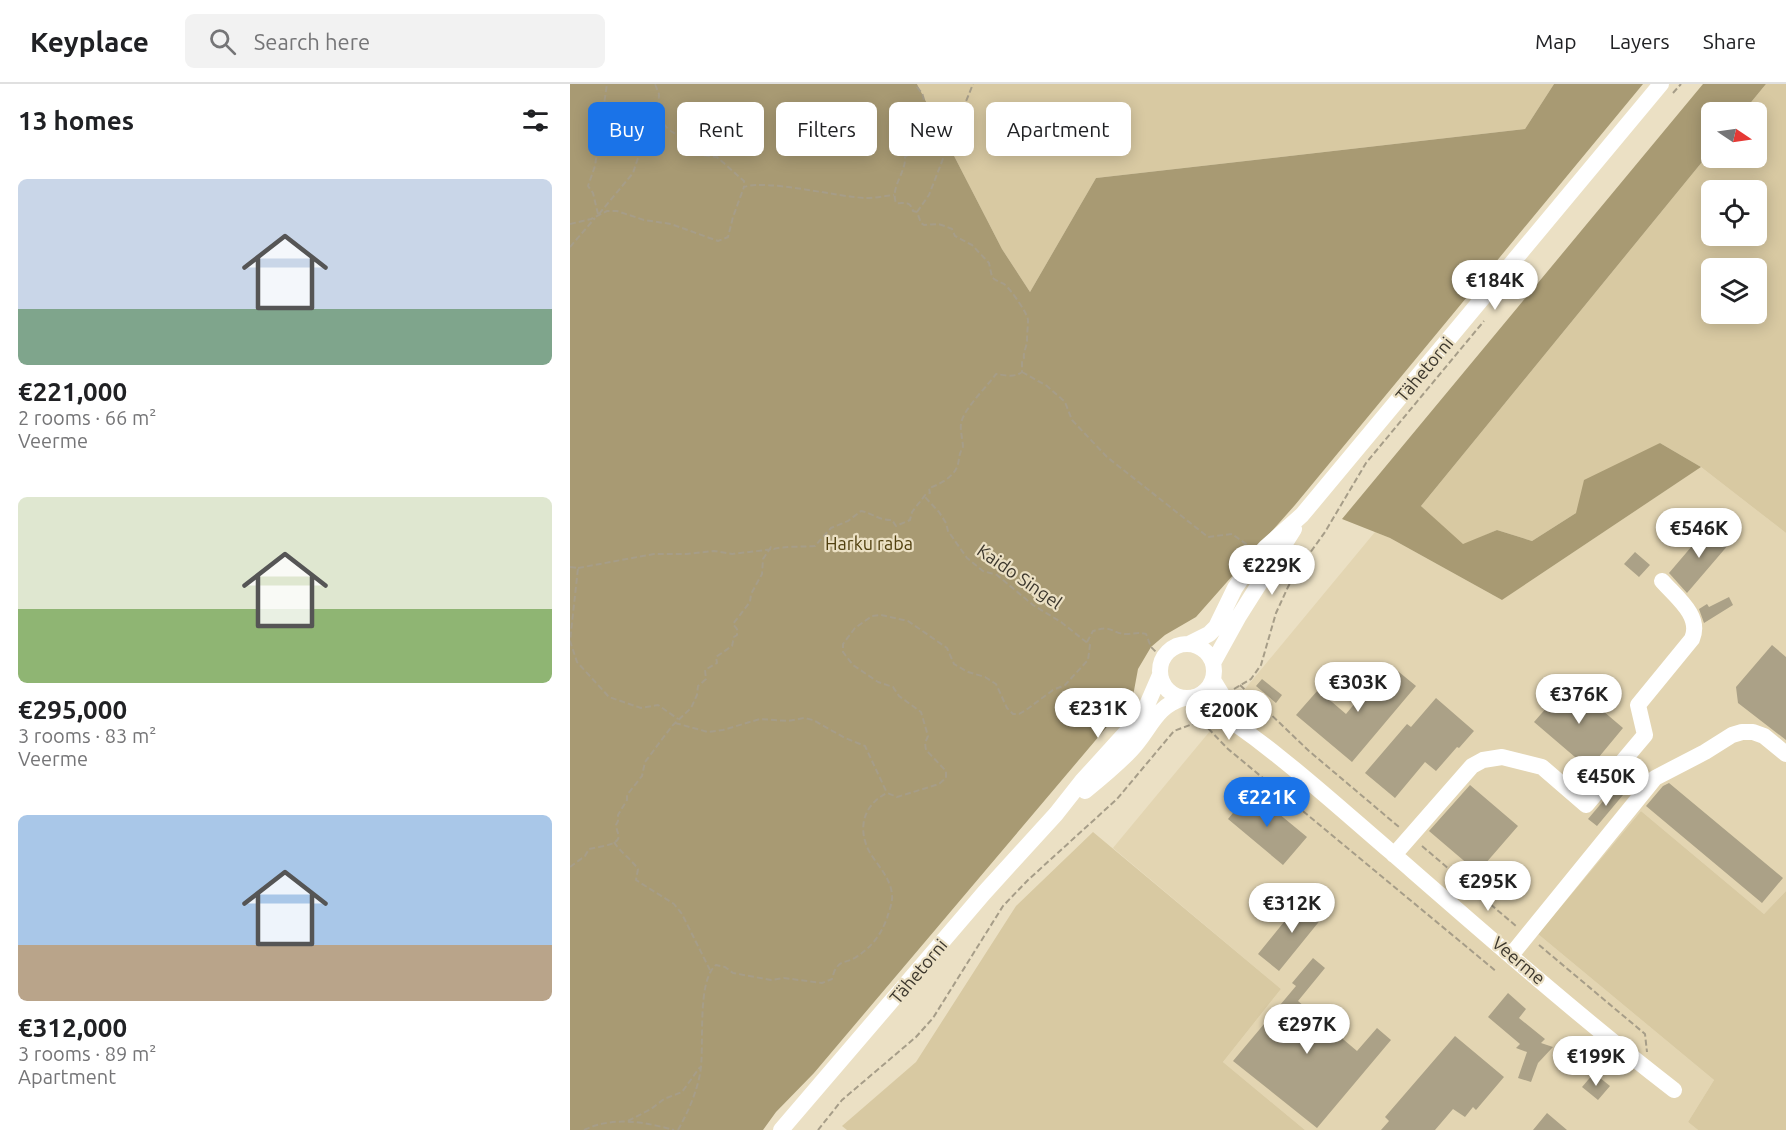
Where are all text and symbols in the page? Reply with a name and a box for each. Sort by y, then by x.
search box [185,14,605,68]
icon: search [206,25,239,58]
text: Keyplace [30,26,149,57]
text: Search here [254,29,370,54]
text: Map [1535,29,1576,53]
text: Layers [1609,29,1670,53]
text: Share [1703,29,1756,53]
chip: Buy [588,102,665,156]
chip: Rent [677,102,764,156]
chip: Filters [776,102,877,156]
chip: New [889,102,974,156]
chip: Apartment [986,102,1131,156]
north arrow [1701,102,1767,168]
map controls [1701,102,1767,324]
icon: filters [519,104,552,137]
text: 13 homes [18,106,134,135]
button: locate [1701,180,1767,246]
icon: home [231,218,339,326]
button: layers [1701,258,1767,324]
pin: €184K [1453,260,1537,311]
text: €184K [1466,268,1524,291]
street label: Tähetorni [1391,333,1457,405]
text: €221,000 [18,377,127,406]
text: 2 rooms · 66 m² [18,406,156,429]
text: Veerme [18,429,88,452]
pin: €546K [1657,508,1741,559]
text: €546K [1670,516,1728,539]
park label: Harku raba [825,533,913,553]
icon: home [231,536,339,644]
street label: Kaido Singel [974,539,1066,613]
pin: €229K [1230,545,1314,596]
text: €229K [1243,553,1301,576]
pin: €303K [1316,662,1400,713]
text: €303K [1329,670,1387,693]
pin: €376K [1537,674,1621,725]
text: €376K [1550,682,1608,705]
pin: €231K [1056,688,1140,739]
pin: €200K [1187,690,1271,741]
text: €295,000 [18,695,127,724]
text: €231K [1069,696,1127,719]
text: €200K [1200,698,1258,721]
text: 3 rooms · 83 m² [18,724,156,747]
text: Veerme [18,747,88,770]
pin: €450K [1564,756,1648,807]
text: €450K [1577,764,1635,787]
pin: €221K [1225,777,1309,828]
text: €221K [1238,785,1296,808]
icon: home [231,854,339,962]
pin: €295K [1446,861,1530,912]
text: €295K [1459,869,1517,892]
pin: €312K [1250,883,1334,934]
text: €312K [1263,891,1321,914]
street label: Veerme [1488,932,1550,988]
street label: Tähetorni [885,935,951,1007]
pin: €297K [1265,1004,1349,1055]
text: €297K [1278,1012,1336,1035]
text: €312,000 [18,1013,127,1042]
pin: €199K [1554,1036,1638,1087]
text: 3 rooms · 89 m² [18,1042,156,1065]
text: €199K [1567,1044,1625,1067]
text: Apartment [18,1065,116,1088]

